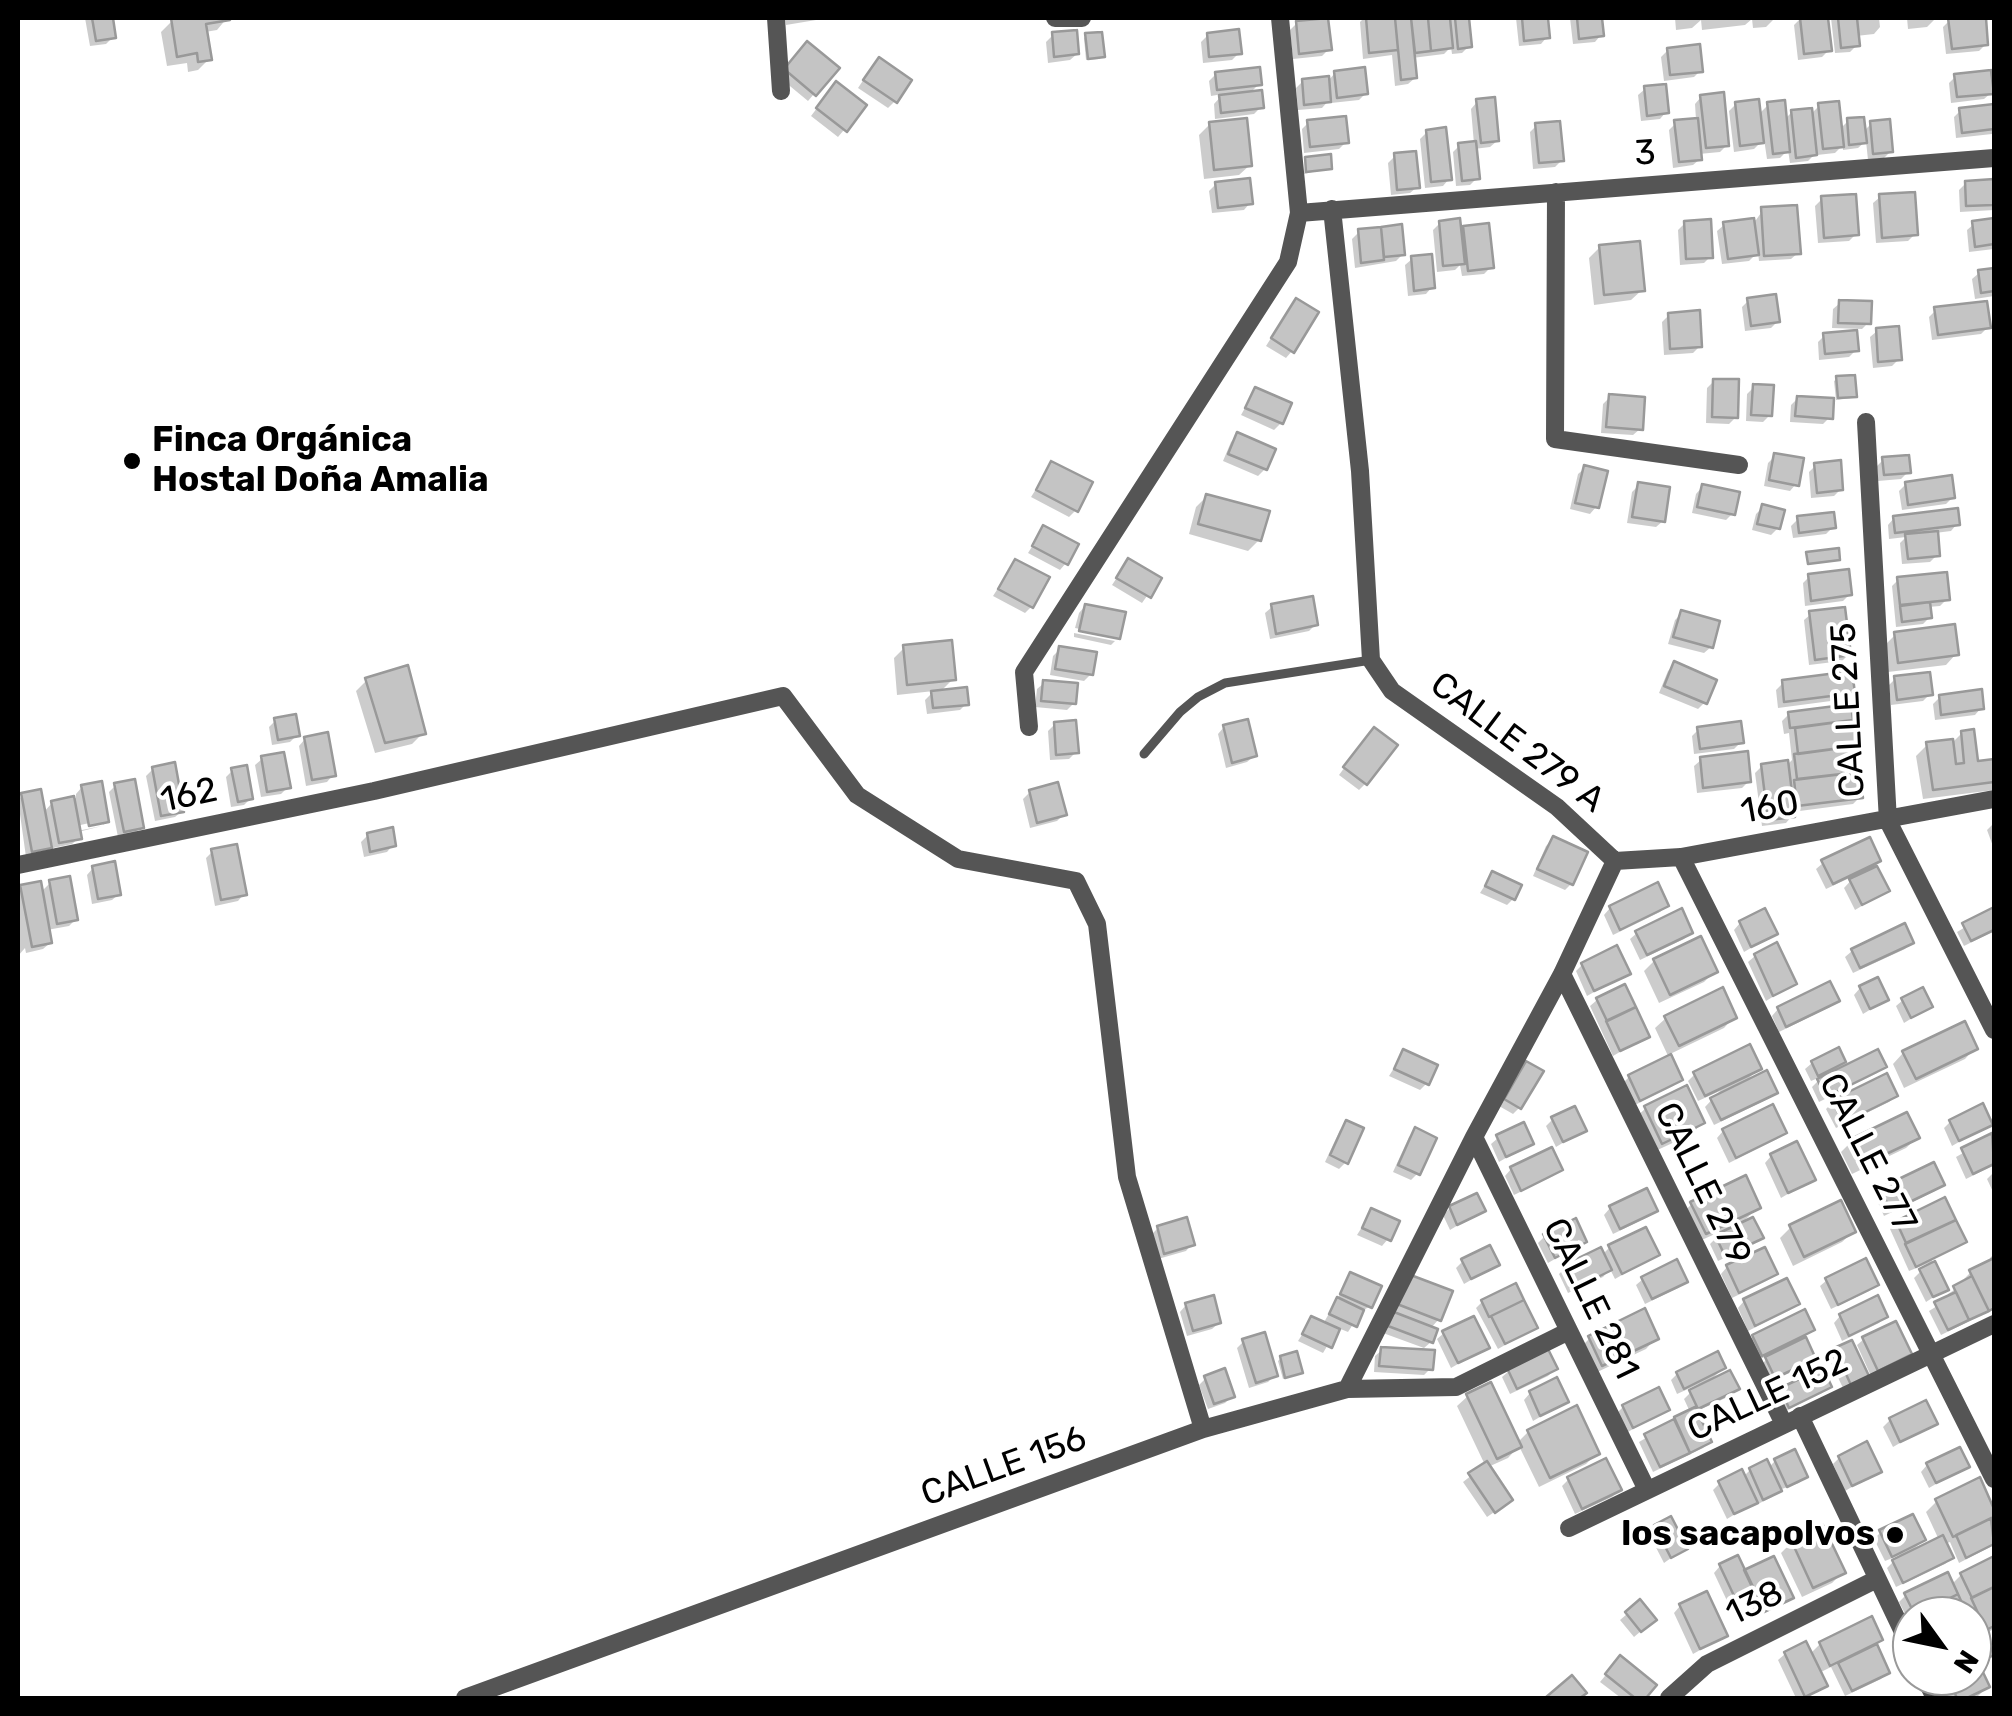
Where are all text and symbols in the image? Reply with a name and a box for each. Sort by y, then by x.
street label: 3 [1633,132,1657,176]
place label: Finca Orgánica Hostal Doña Amalia [152,420,489,502]
marker: Finca Orgánica Hostal Doña Amalia [121,450,143,472]
street label: CALLE 275 [1823,622,1875,798]
street label: CALLE 279 A [1422,664,1612,822]
street label: 162 [157,770,221,822]
street label: 160 [1738,782,1802,834]
street label: CALLE 277 [1809,1067,1925,1239]
street label: CALLE 279 [1645,1096,1759,1272]
street label: CALLE 281 [1533,1212,1647,1386]
street label: CALLE 152 [1681,1341,1855,1451]
street label: CALLE 156 [916,1418,1092,1516]
place label: los sacapolvos [1621,1514,1875,1556]
marker: los sacapolvos [1884,1524,1906,1546]
street label: 138 [1720,1572,1790,1636]
north arrow [1892,1596,1992,1696]
text: N [1947,1644,1985,1679]

